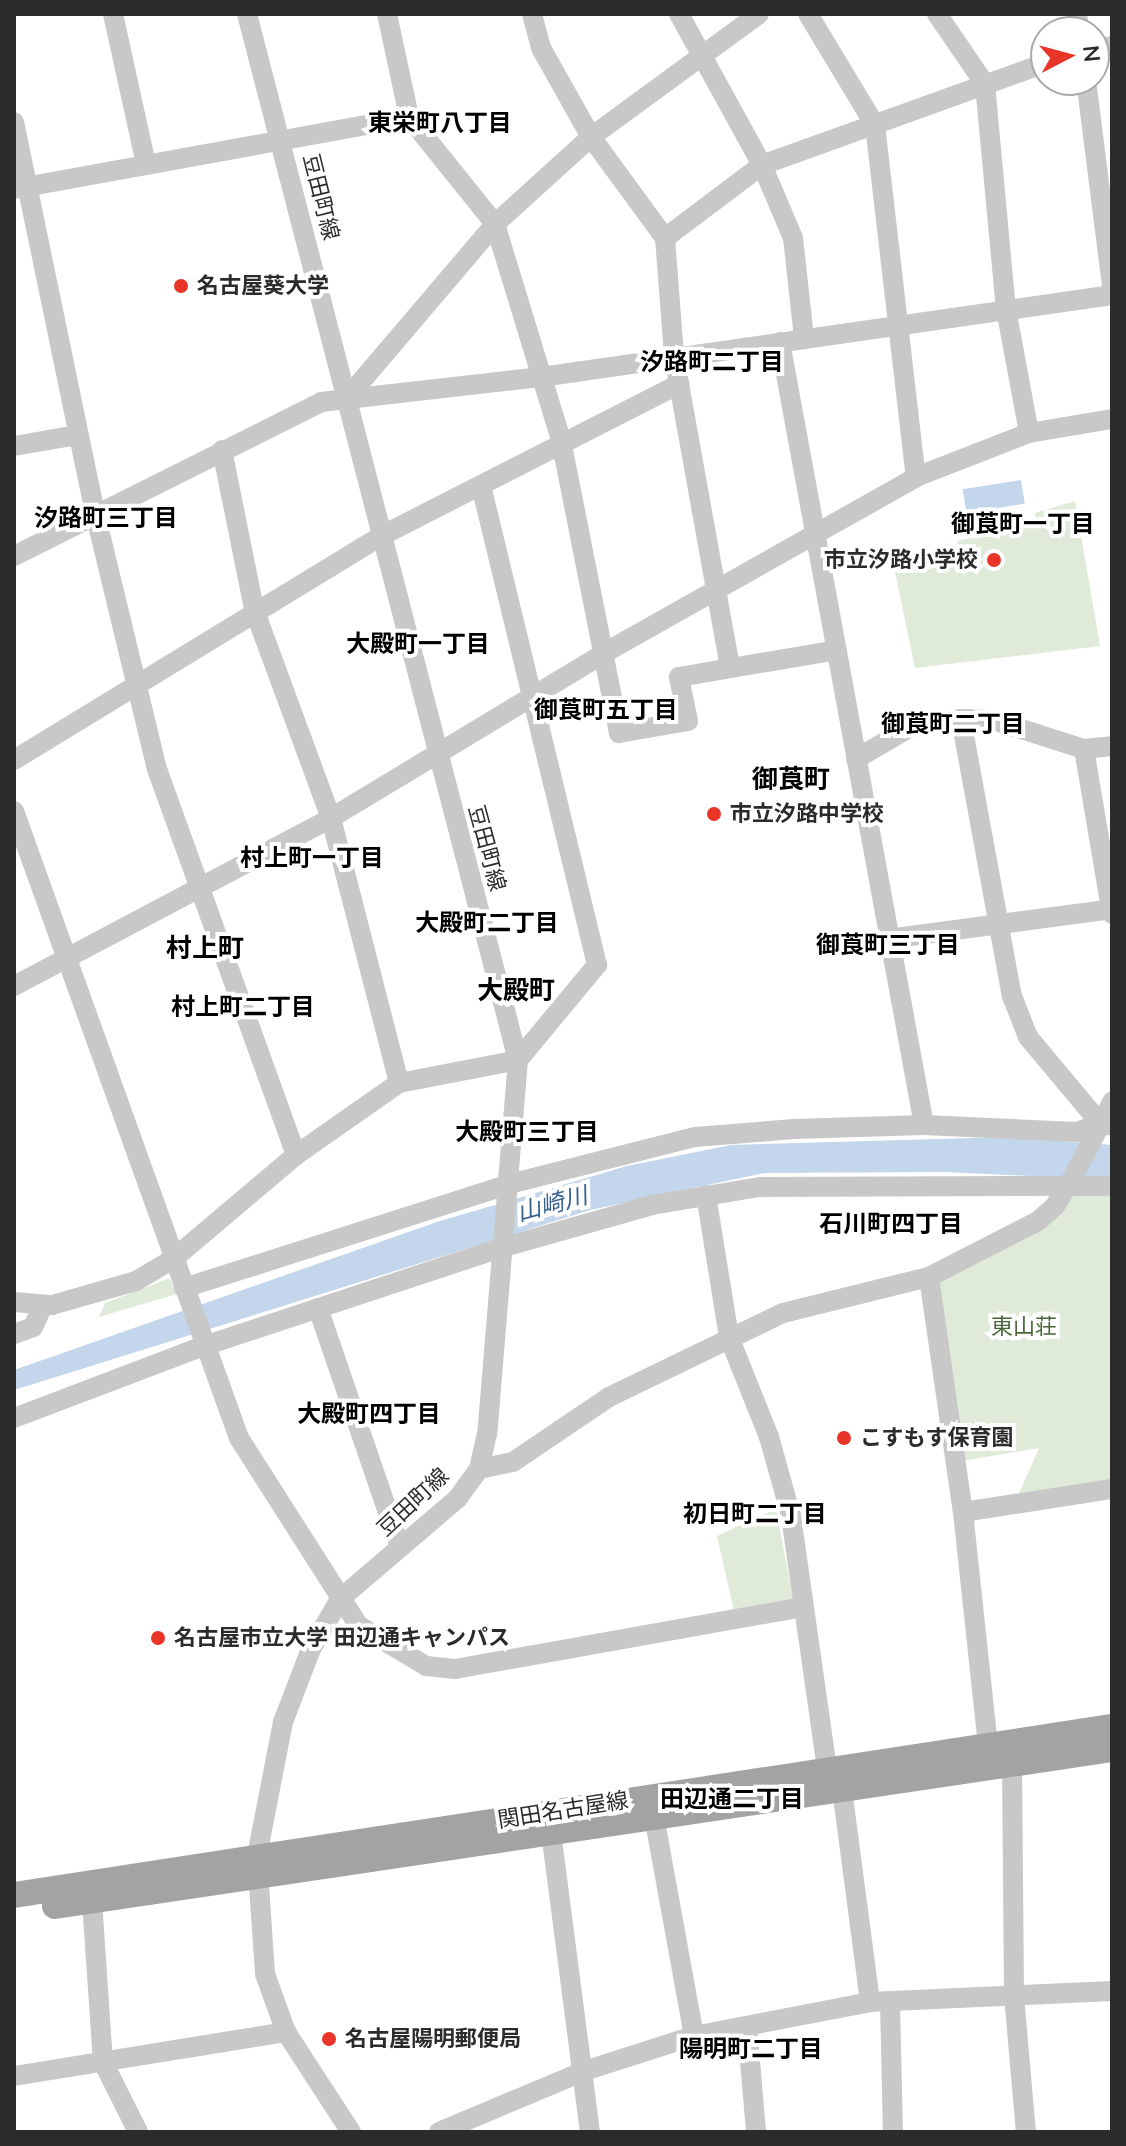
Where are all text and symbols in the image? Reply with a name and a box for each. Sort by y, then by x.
north arrow [1030,16,1110,96]
text: N [1077,44,1107,63]
district label: 東栄町八丁目 [368,109,512,137]
street label: 豆田町線 [298,151,344,243]
place label: 名古屋葵大学 [197,273,329,299]
marker: 名古屋葵大学 [172,277,190,295]
district label: 汐路町二丁目 [640,348,784,376]
district label: 汐路町三丁目 [34,504,178,532]
district label: 御莨町一丁目 [951,510,1095,538]
place label: 市立汐路小学校 [824,547,978,573]
marker: 市立汐路小学校 [985,551,1003,569]
district label: 大殿町一丁目 [346,630,490,658]
district label: 御莨町五丁目 [534,696,678,724]
district label: 御莨町二丁目 [881,710,1025,738]
district label: 御莨町 [752,763,830,795]
place label: 市立汐路中学校 [730,801,884,827]
street label: 豆田町線 [463,802,511,894]
marker: 市立汐路中学校 [705,805,723,823]
district label: 村上町一丁目 [240,844,384,872]
district label: 大殿町二丁目 [415,909,559,937]
district label: 御莨町三丁目 [816,931,960,959]
district label: 村上町 [166,932,244,964]
district label: 大殿町 [477,974,555,1006]
district label: 村上町二丁目 [171,993,315,1021]
district label: 大殿町三丁目 [455,1118,599,1146]
water label: 山崎川 [513,1181,591,1227]
district label: 石川町四丁目 [819,1210,963,1238]
park label: 東山荘 [991,1314,1057,1340]
district label: 大殿町四丁目 [297,1400,441,1428]
place label: こすもす保育園 [860,1425,1014,1451]
marker: こすもす保育園 [835,1429,853,1447]
street label: 豆田町線 [372,1462,454,1542]
district label: 初日町二丁目 [683,1500,827,1528]
place label: 名古屋市立大学 田辺通キャンパス [174,1625,510,1651]
marker: 名古屋市立大学 田辺通キャンパス [149,1629,167,1647]
district label: 田辺通二丁目 [660,1785,804,1813]
street label: 関田名古屋線 [496,1787,630,1833]
place label: 名古屋陽明郵便局 [345,2026,521,2052]
marker: 名古屋陽明郵便局 [320,2030,338,2048]
district label: 陽明町二丁目 [679,2035,823,2063]

